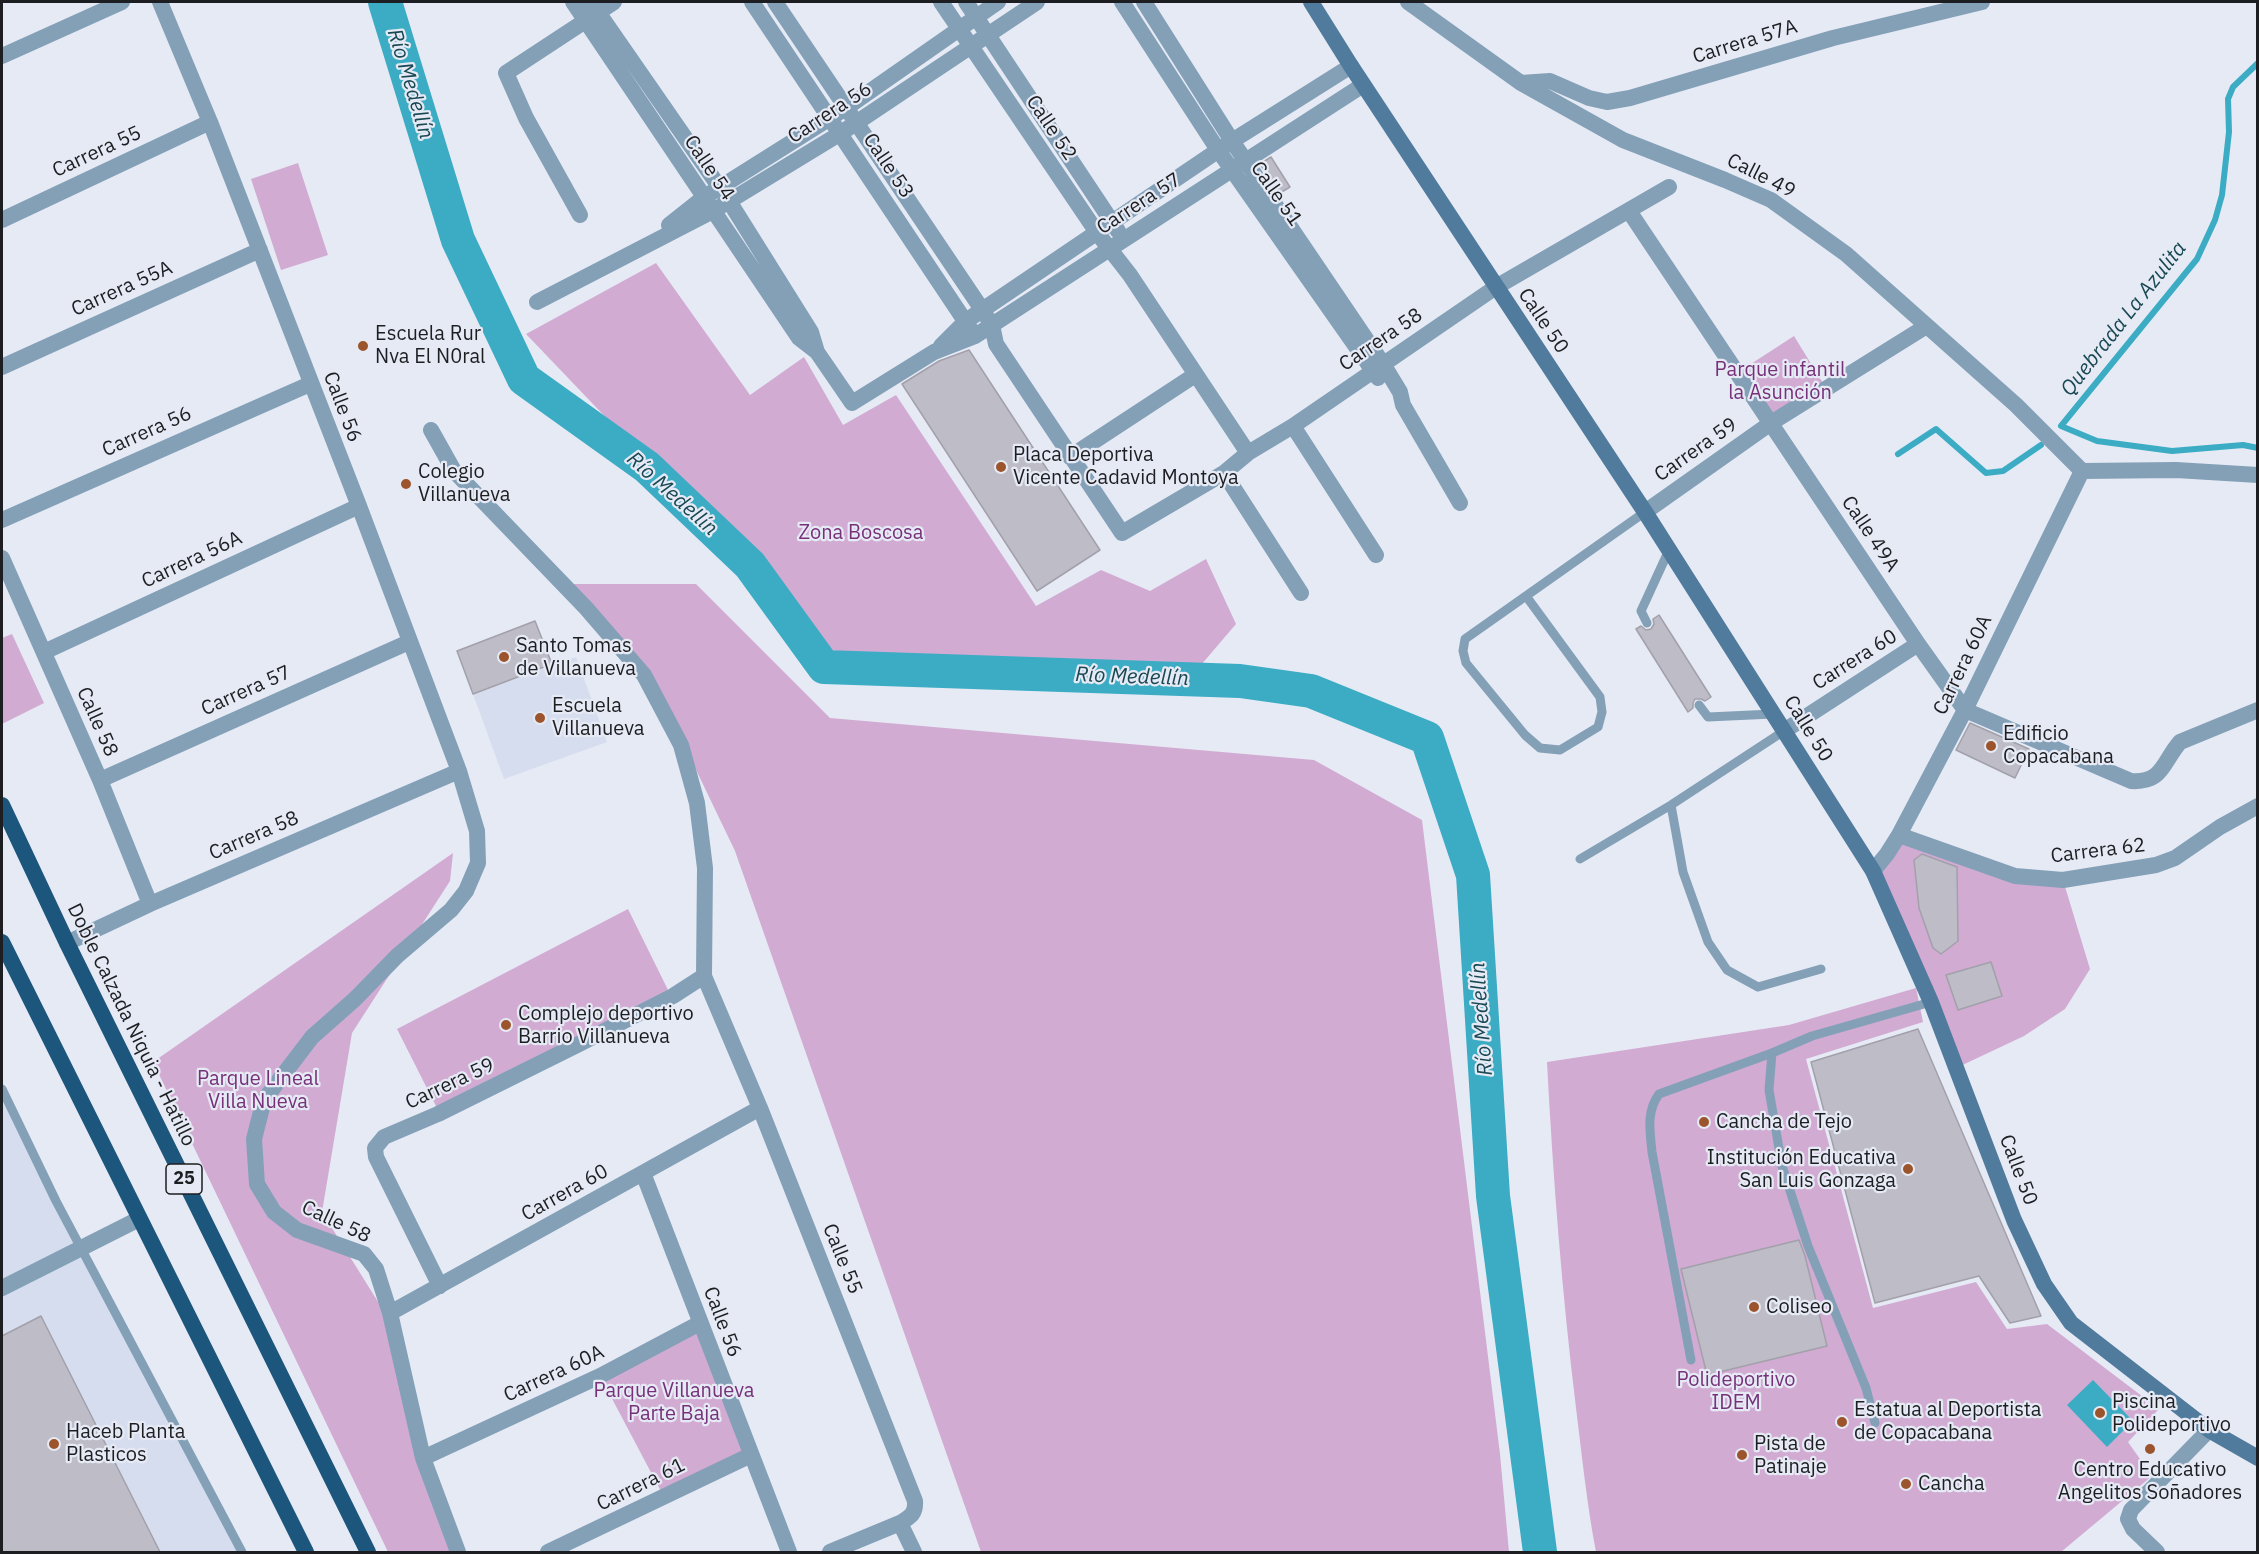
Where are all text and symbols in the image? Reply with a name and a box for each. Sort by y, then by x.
street label: Carrera 57A [1690,15,1800,69]
water label: Río Medellín [381,26,439,142]
street label: Carrera 56 [783,77,877,149]
street label: Calle 52 [1020,91,1082,165]
street label: Carrera 55 [49,121,145,183]
street label: Calle 53 [857,129,919,203]
street label: Calle 54 [678,131,740,205]
street label: Calle 49 [1723,149,1799,203]
street label: Calle 51 [1245,157,1307,231]
street label: Carrera 57 [1092,168,1186,240]
water label: Quebrada La Azulita [2056,237,2192,401]
street label: Carrera 55A [68,256,176,322]
street label: Calle 50 [1512,284,1574,358]
street label: Carrera 58 [1335,303,1427,377]
place label: Escuela Rur Nva El N0ral [375,322,486,369]
marker: Escuela Rur Nva El N0ral [356,339,370,353]
park label: Parque infantil la Asunción [1715,358,1845,405]
street label: Calle 56 [318,368,366,446]
street label: Carrera 56 [99,402,195,462]
street label: Carrera 59 [1650,413,1742,487]
place label: Placa Deportiva Vicente Cadavid Montoya [1013,443,1239,490]
water label: Río Medellín [621,447,723,541]
place label: Colegio Villanueva [418,460,511,507]
marker: Placa Deportiva Vicente Cadavid Montoya [994,460,1008,474]
marker: Colegio Villanueva [399,477,413,491]
street label: Calle 49A [1836,491,1904,577]
park label: Zona Boscosa [798,521,924,545]
street label: Carrera 56A [138,526,246,594]
street label: Carrera 60A [1929,611,1997,719]
street label: Carrera 60 [1808,625,1902,695]
place label: Santo Tomas de Villanueva [516,634,636,681]
marker: Santo Tomas de Villanueva [497,650,511,664]
street label: Carrera 57 [198,661,294,721]
water label: Río Medellín [1075,662,1189,692]
street label: Calle 58 [71,684,123,760]
street label: Calle 50 [1778,691,1838,767]
place label: Escuela Villanueva [552,694,645,741]
marker: Escuela Villanueva [533,711,547,725]
place label: Edificio Copacabana [2003,722,2114,769]
marker: Edificio Copacabana [1984,739,1998,753]
street label: Carrera 58 [205,806,303,866]
street label: Carrera 62 [2049,833,2147,869]
street label: Doble Calzada Niquia - Hatillo [62,900,200,1150]
water label: Río Medellín [1465,961,1499,1077]
place label: Complejo deportivo Barrio Villanueva [518,1002,694,1049]
marker: Complejo deportivo Barrio Villanueva [499,1018,513,1032]
street label: Carrera 59 [402,1053,498,1115]
park label: Parque Lineal Villa Nueva [197,1067,319,1114]
place label: Cancha de Tejo [1716,1110,1852,1134]
marker: Cancha de Tejo [1697,1115,1711,1129]
street label: Calle 50 [1994,1131,2042,1209]
place label: Institución Educativa San Luis Gonzaga [1707,1146,1896,1193]
street label: Carrera 60 [517,1159,613,1227]
marker: Institución Educativa San Luis Gonzaga [1901,1162,1915,1176]
road number: 25 [166,1164,202,1194]
street label: Calle 58 [298,1196,374,1248]
street label: Calle 55 [817,1220,867,1298]
street label: Calle 56 [698,1283,746,1361]
place label: Coliseo [1766,1295,1832,1319]
marker: Coliseo [1747,1300,1761,1314]
street label: Carrera 60A [500,1340,608,1408]
park label: Polideportivo IDEM [1676,1368,1796,1415]
park label: Parque Villanueva Parte Baja [594,1379,754,1426]
place label: Piscina Polideportivo [2112,1390,2231,1437]
place label: Estatua al Deportista de Copacabana [1854,1398,2042,1445]
marker: Piscina Polideportivo [2093,1406,2107,1420]
marker: Estatua al Deportista de Copacabana [1835,1415,1849,1429]
place label: Haceb Planta Plasticos [66,1420,185,1467]
place label: Pista de Patinaje [1754,1432,1827,1479]
marker: Haceb Planta Plasticos [47,1437,61,1451]
marker: Centro Educativo Angelitos Soñadores [2143,1442,2157,1456]
marker: Pista de Patinaje [1735,1448,1749,1462]
street label: Carrera 61 [593,1453,689,1517]
place label: Centro Educativo Angelitos Soñadores [2058,1458,2242,1505]
place label: Cancha [1918,1472,1985,1496]
marker: Cancha [1899,1477,1913,1491]

